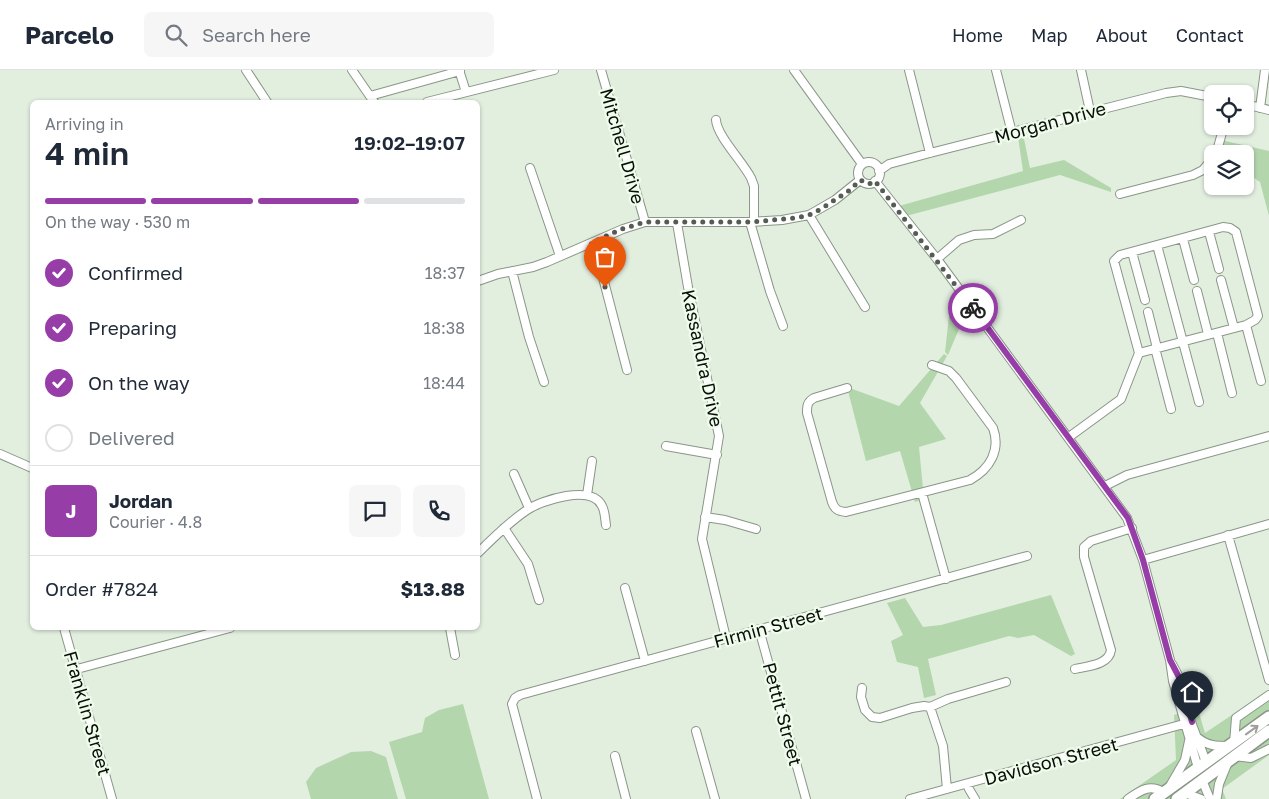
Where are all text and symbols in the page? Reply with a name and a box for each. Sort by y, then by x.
search box [144,12,494,57]
text: Parcelo [25,20,114,49]
icon: search [162,21,190,49]
text: Search here [202,23,311,46]
text: Home [952,24,1003,46]
text: Map [1031,24,1068,46]
text: About [1096,24,1148,46]
text: Contact [1176,24,1244,46]
map controls [1204,85,1254,195]
button: locate [1204,85,1254,135]
street label: Mitchell Drive [596,86,650,206]
street label: Morgan Drive [992,97,1108,147]
text: Arriving in [45,114,124,134]
text: 19:02–19:07 [354,131,465,154]
text: 4 min [45,134,129,172]
button: layers [1204,145,1254,195]
text: On the way · 530 m [45,212,190,232]
pin [584,236,626,287]
icon: bag [591,243,619,271]
icon: check [45,259,73,287]
text: Confirmed [88,261,183,284]
text: 18:37 [425,263,465,283]
courier [948,283,998,333]
street label: Kassandra Drive [678,287,728,429]
icon: bike [959,294,987,322]
icon: check [45,314,73,342]
text: Preparing [88,316,177,339]
text: 18:38 [424,318,465,338]
icon: check [45,369,73,397]
text: On the way [88,371,190,394]
text: 18:44 [423,373,465,393]
text: Delivered [88,426,175,449]
button: chat [349,485,401,537]
button: phone [413,485,465,537]
text: Jordan [109,489,173,512]
text: J [66,499,76,522]
text: Courier · 4.8 [109,512,202,532]
text: Order #7824 [45,577,158,600]
text: $13.88 [400,577,465,600]
street label: Firmin Street [711,602,825,652]
street label: Franklin Street [60,648,116,778]
street label: Pettit Street [759,660,807,768]
pin [1171,671,1213,722]
icon: home [1178,678,1206,706]
one-way arrow [1245,725,1259,735]
street label: Davidson Street [982,733,1120,789]

